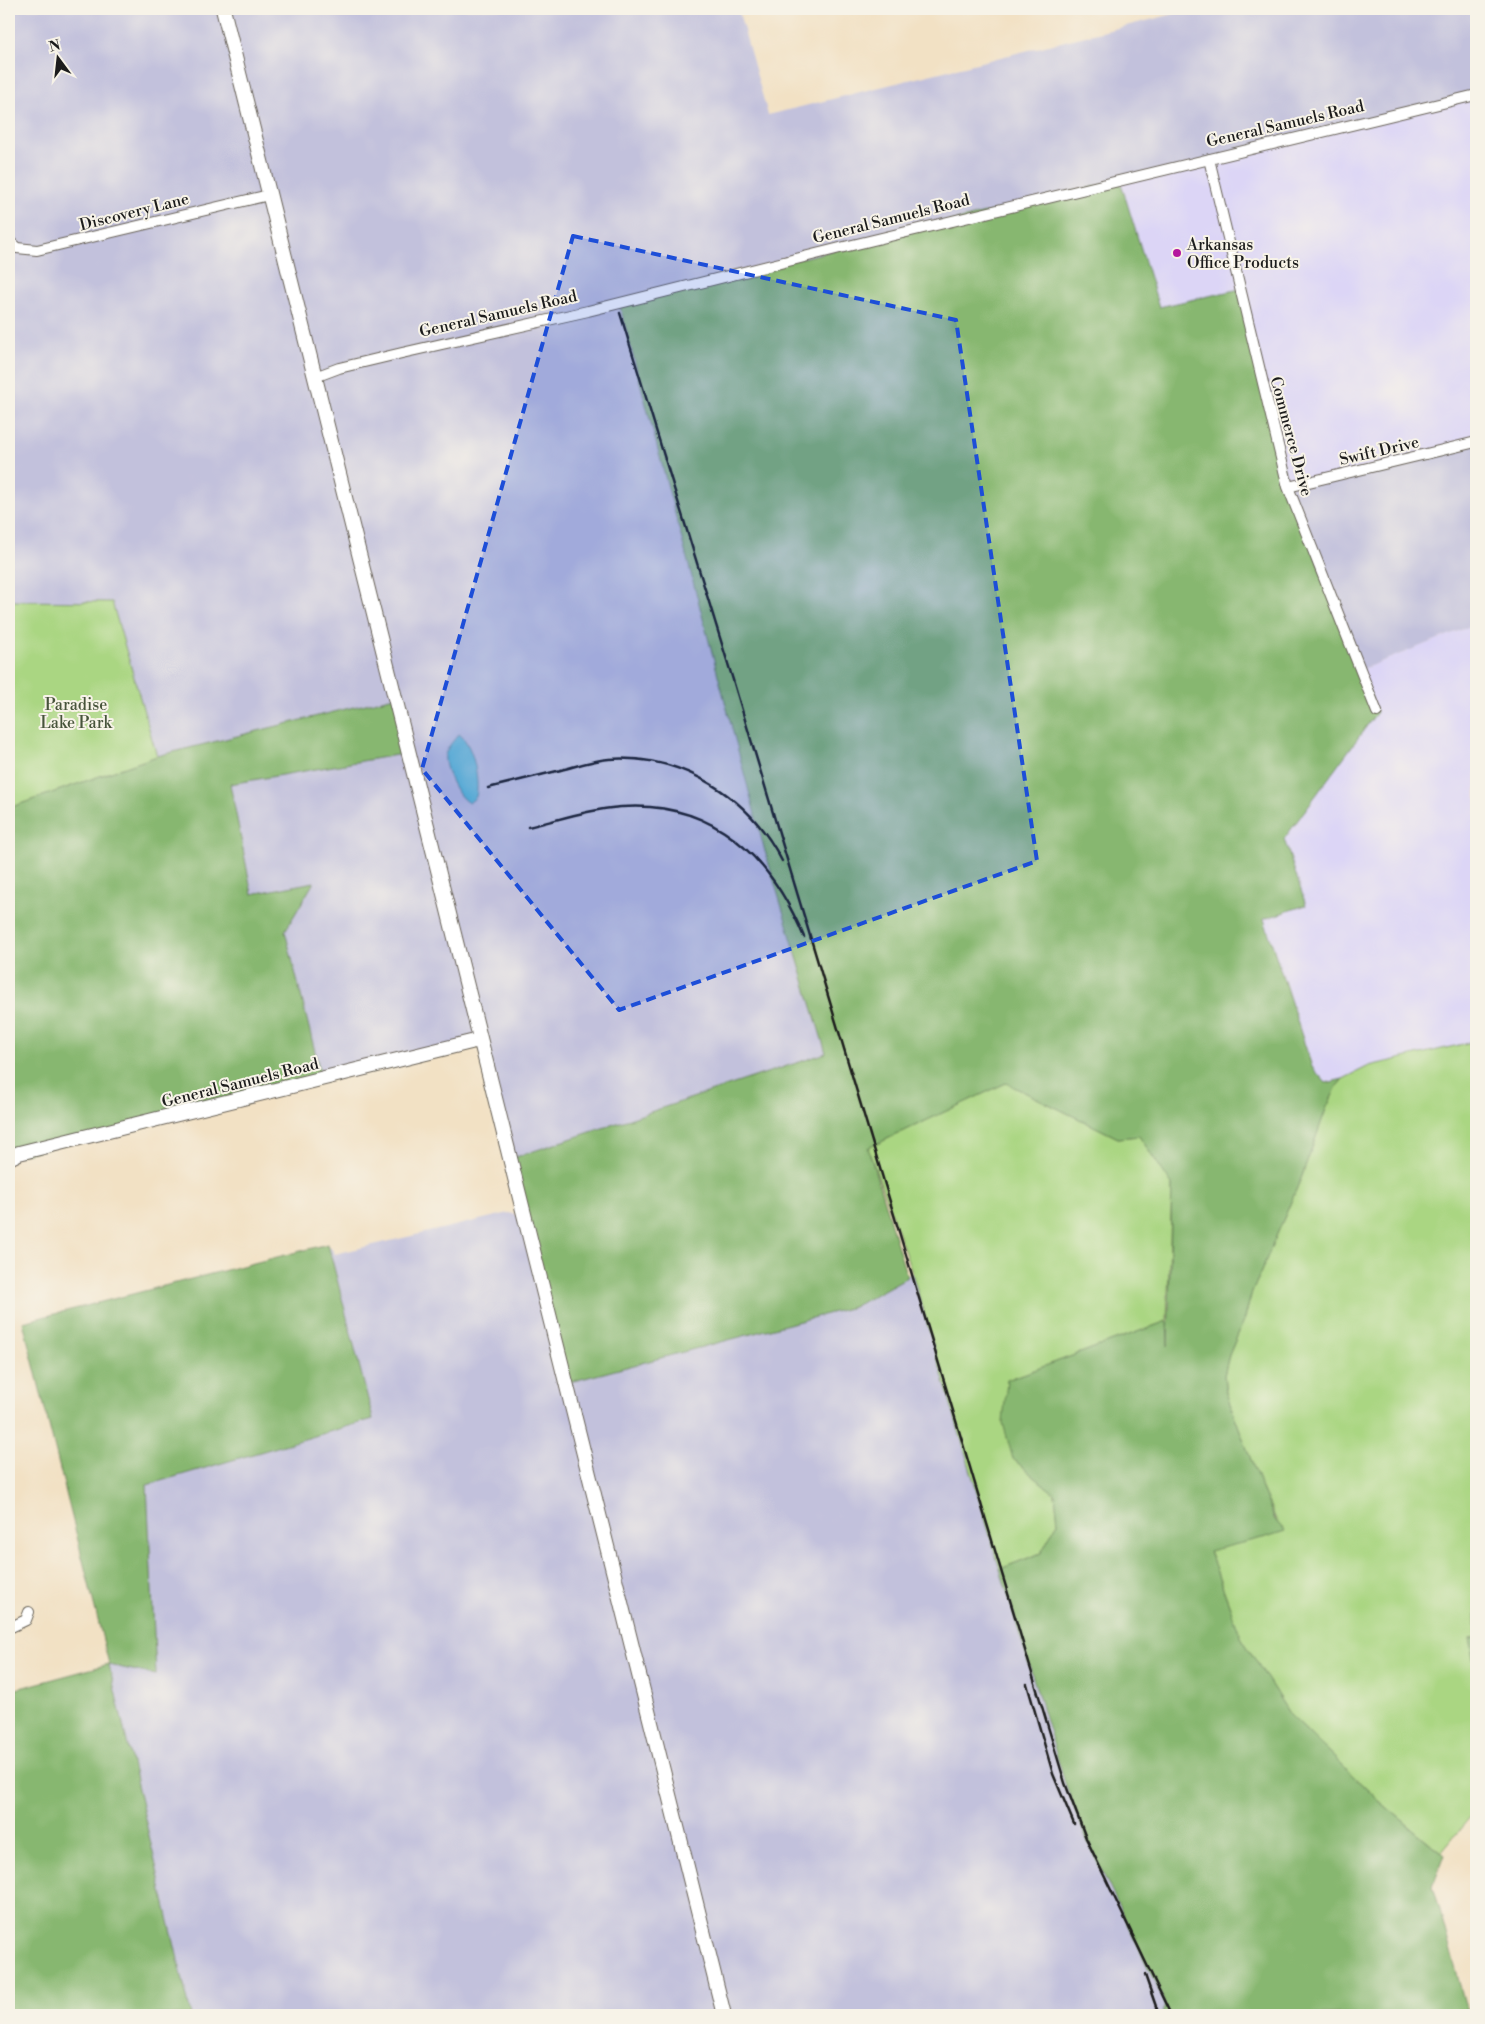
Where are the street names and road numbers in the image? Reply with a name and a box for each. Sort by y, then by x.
street label: General Samuels Road [1204,96,1366,152]
street label: Discovery Lane [77,189,191,235]
street label: General Samuels Road [811,190,972,248]
street label: General Samuels Road [417,286,579,342]
street label: Commerce Drive [1265,374,1317,498]
street label: Swift Drive [1337,432,1421,470]
street label: General Samuels Road [160,1054,321,1112]

